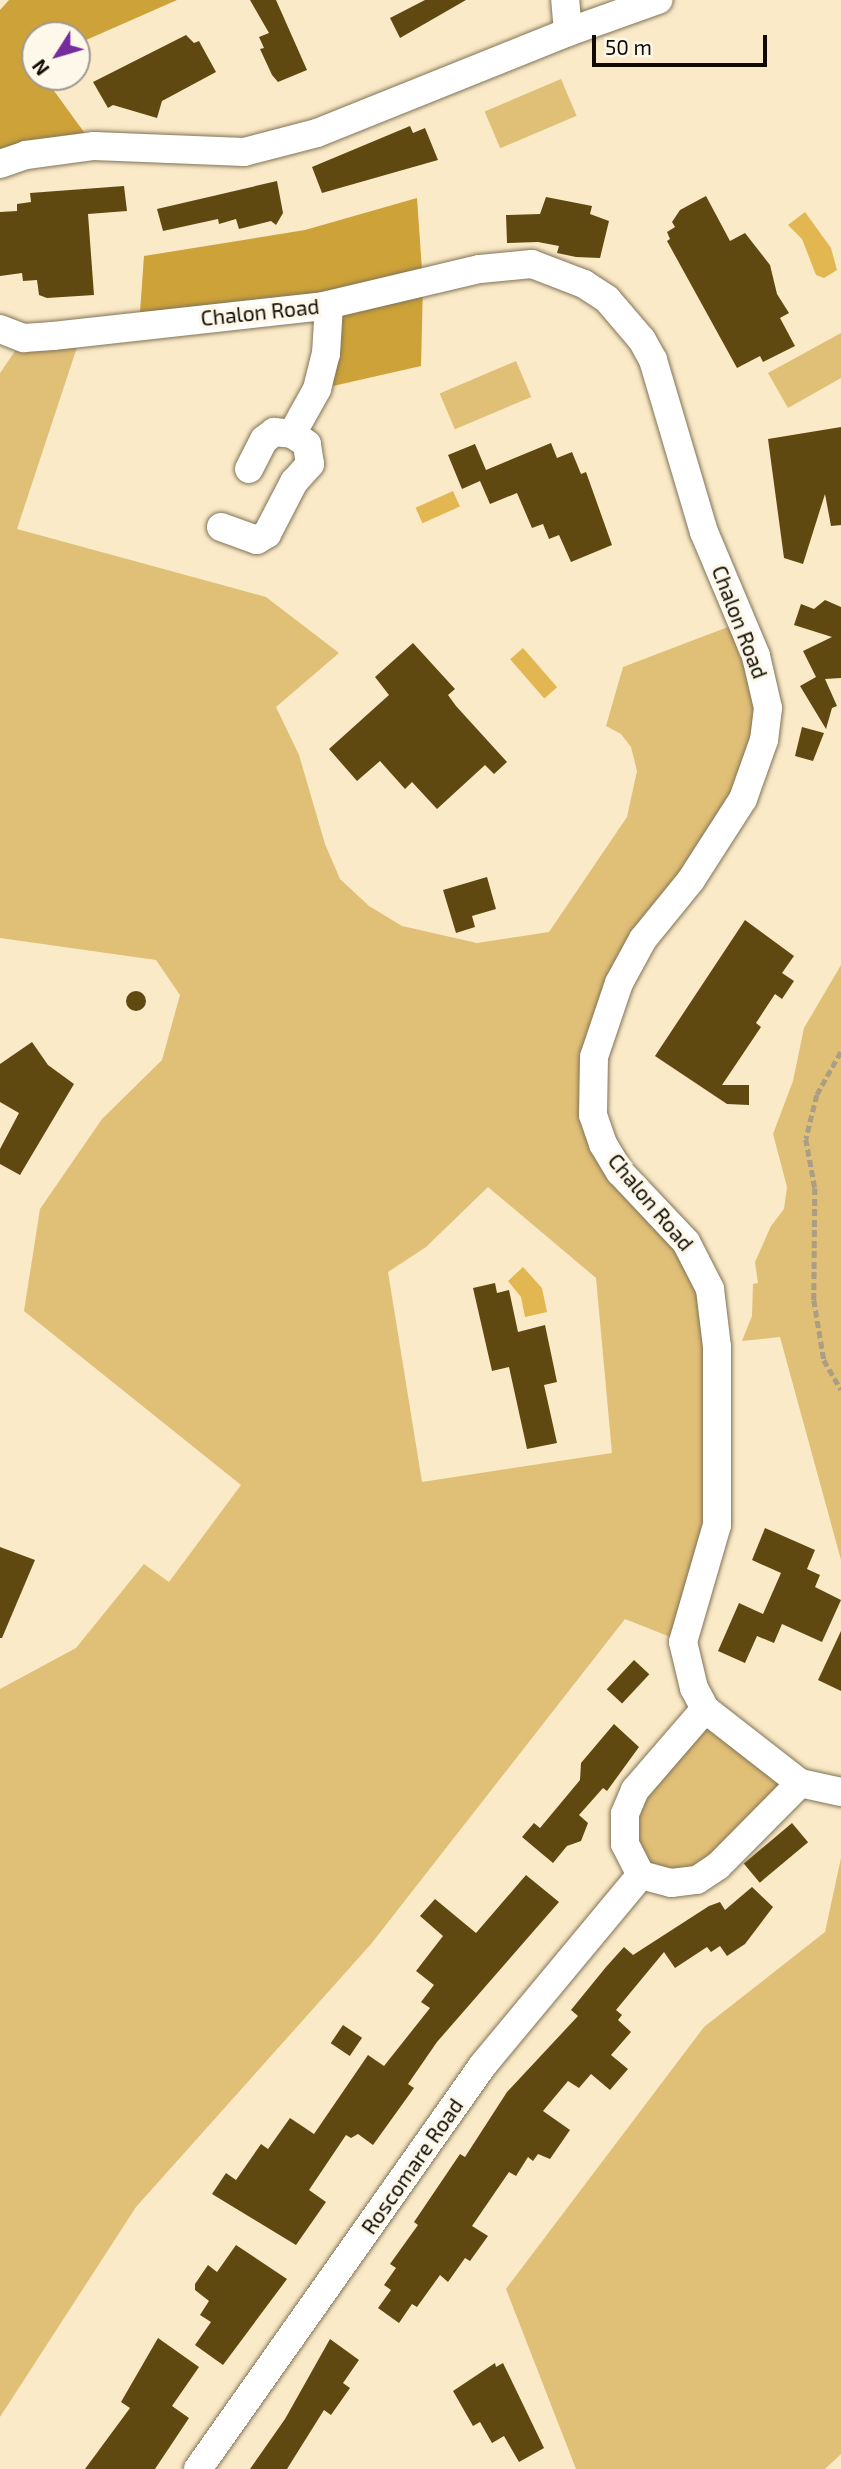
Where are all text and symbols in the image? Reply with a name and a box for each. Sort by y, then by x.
north arrow [21,21,91,91]
scale bar [596,21,771,65]
text: 50 m [605,34,652,59]
text: N [27,55,54,80]
street label: Chalon Road [199,293,321,331]
street label: Chalon Road [707,562,773,682]
street label: Chalon Road [603,1148,699,1256]
street label: Roscomare Road [356,2093,468,2239]

